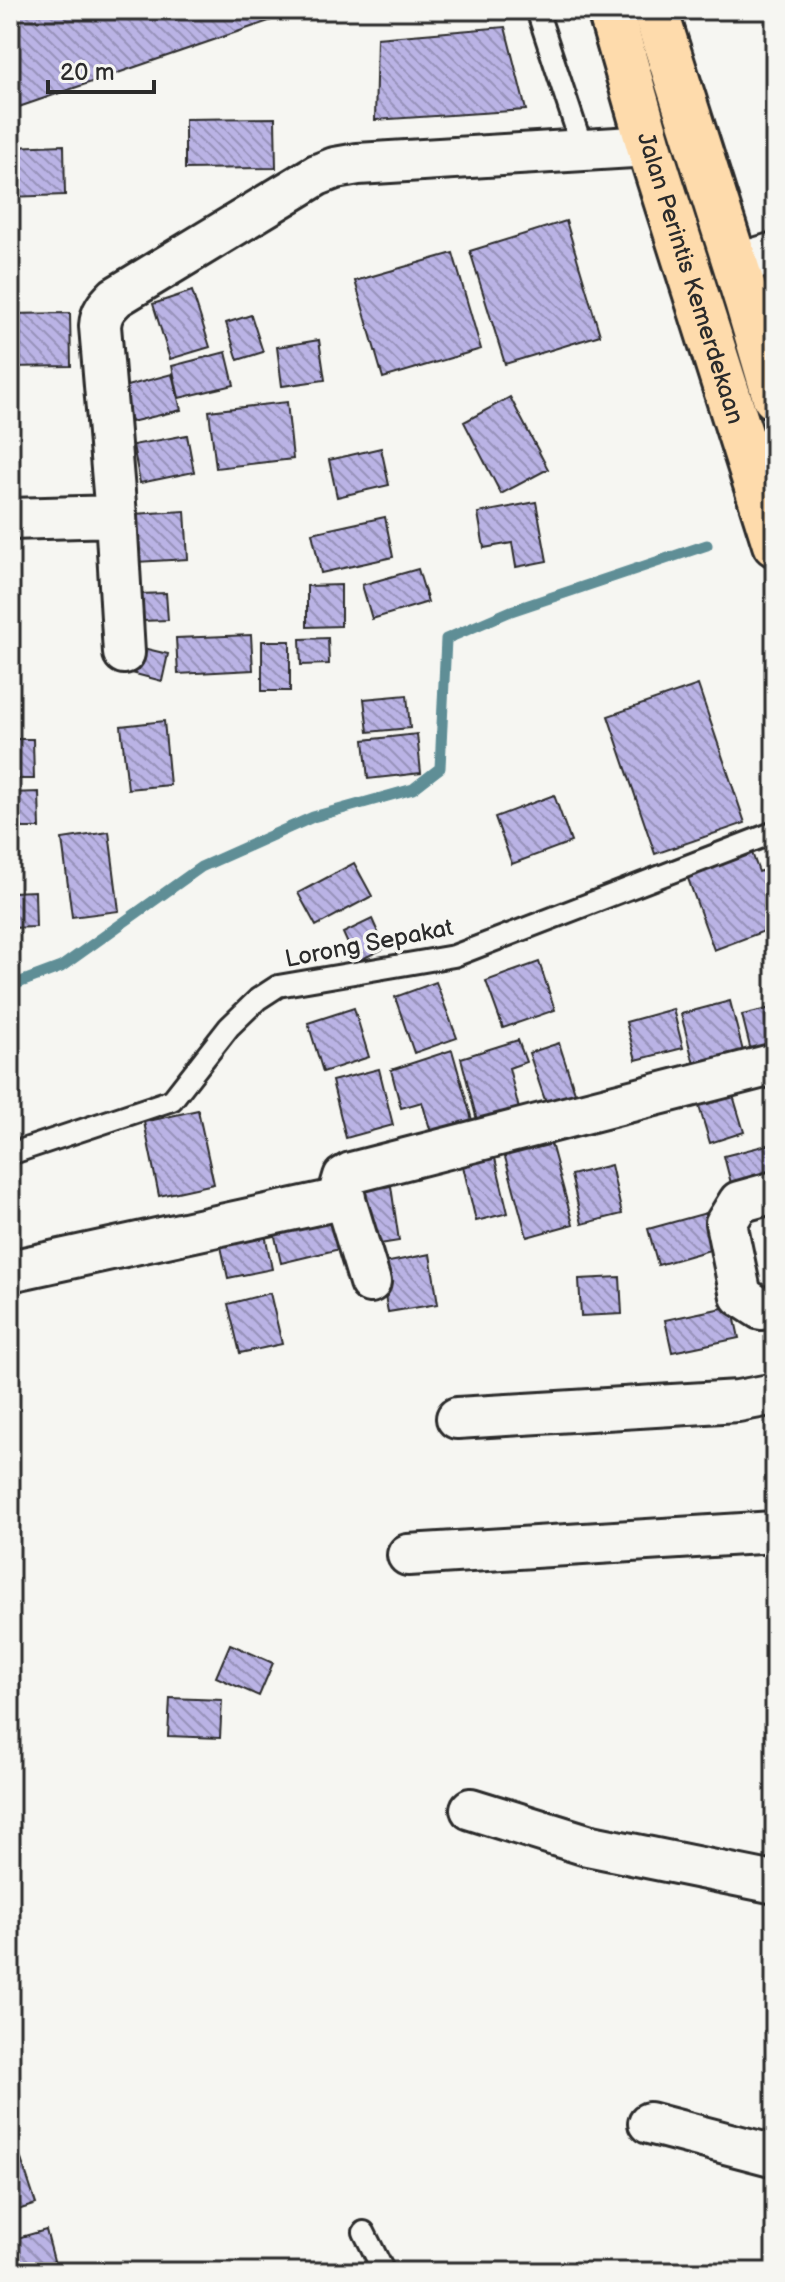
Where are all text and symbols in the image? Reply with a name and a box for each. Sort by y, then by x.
scale bar [48,44,154,94]
text: 20 m [60,58,115,87]
street label: Jalan Perintis Kemerdekaan [631,129,750,427]
street label: Lorong Sepakat [283,913,456,974]

